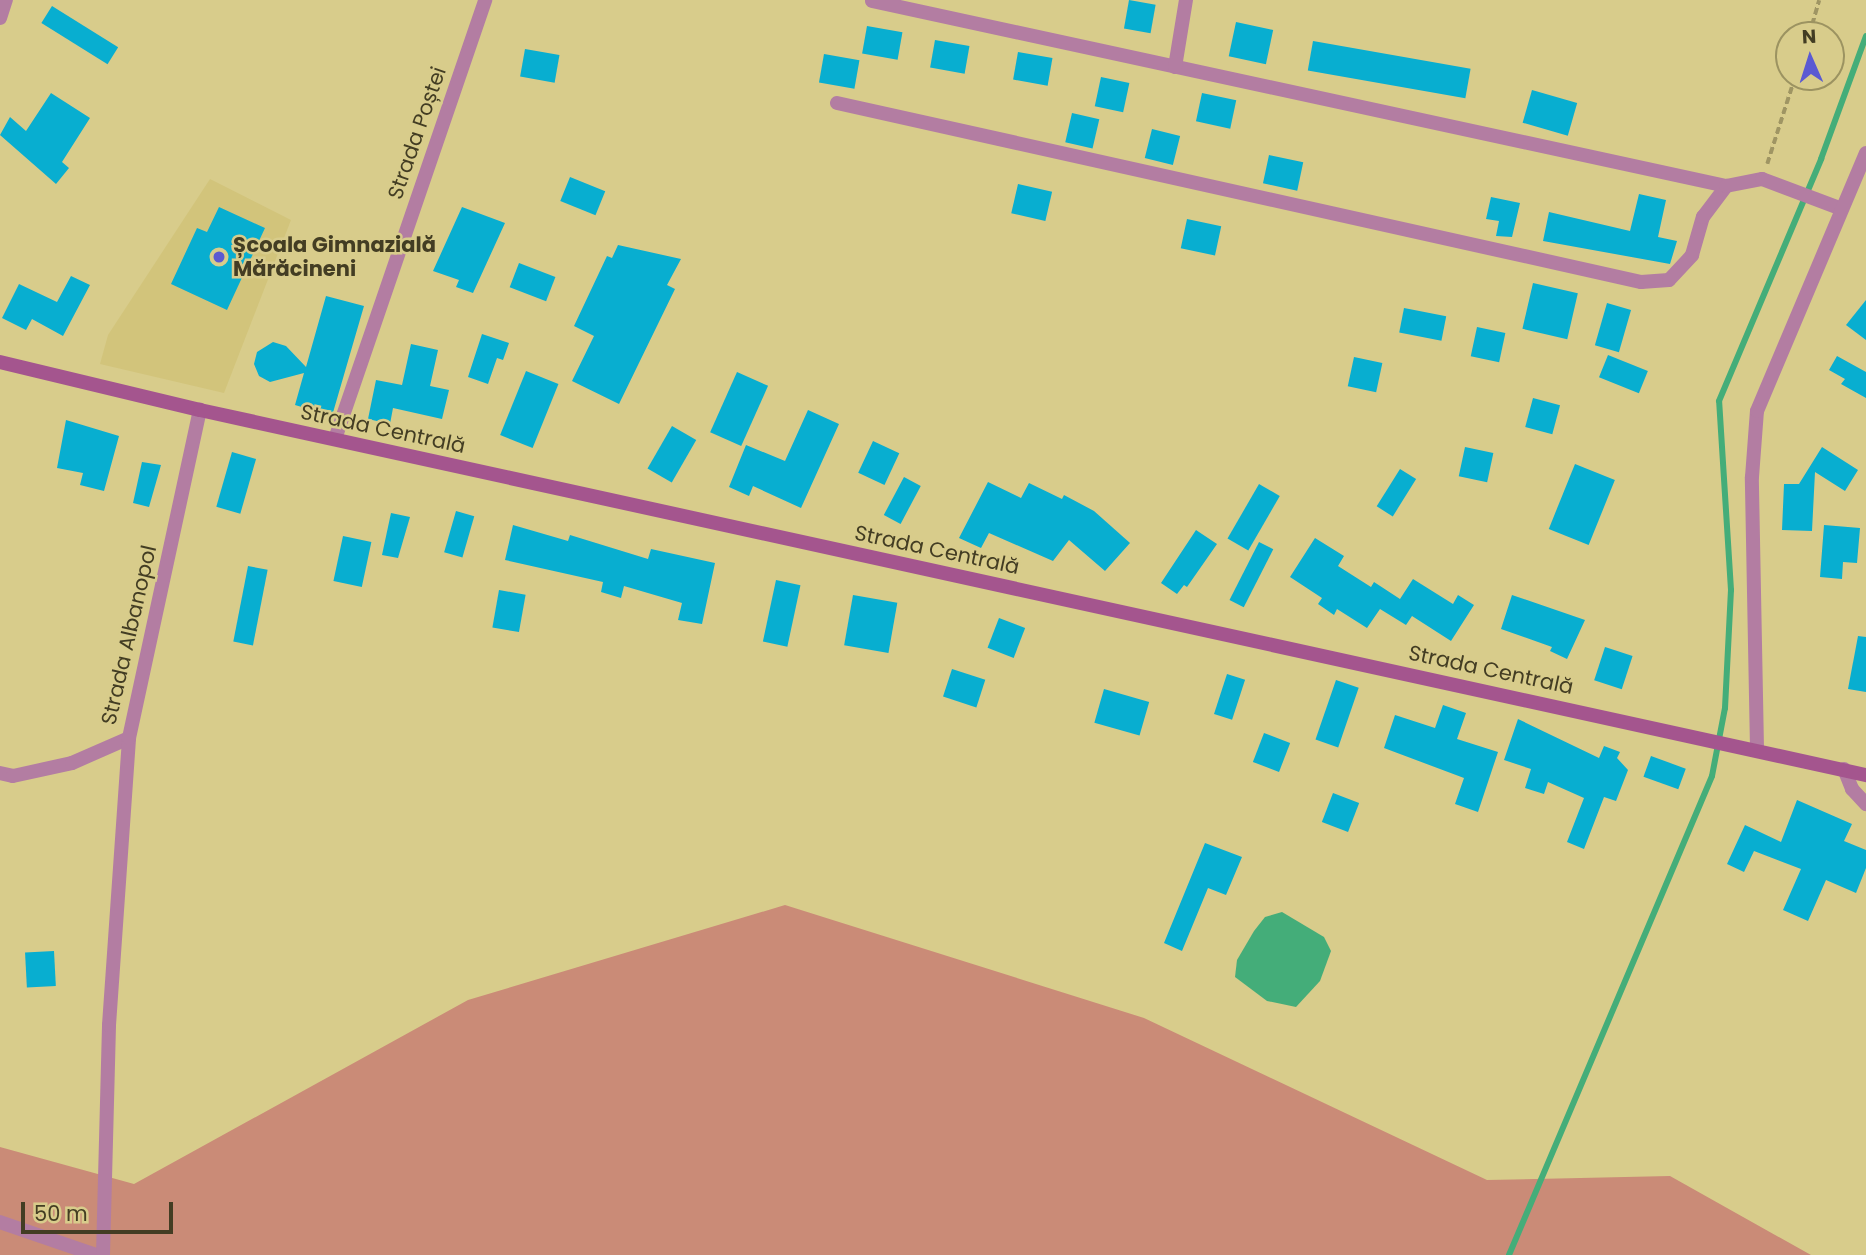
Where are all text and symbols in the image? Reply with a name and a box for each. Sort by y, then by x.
north arrow [1775,21,1845,91]
text: N [1801,23,1817,50]
street label: Strada Poștei [383,63,451,203]
place label: Școala Gimnazială Mărăcineni [233,232,436,282]
marker: Școala Gimnazială Mărăcineni [211,249,227,265]
street label: Strada Centrală [298,399,468,459]
street label: Strada Centrală [852,520,1022,580]
street label: Strada Albanopol [96,543,162,727]
street label: Strada Centrală [1406,640,1576,700]
scale bar [24,1188,177,1232]
text: 50 m [34,1199,88,1228]

